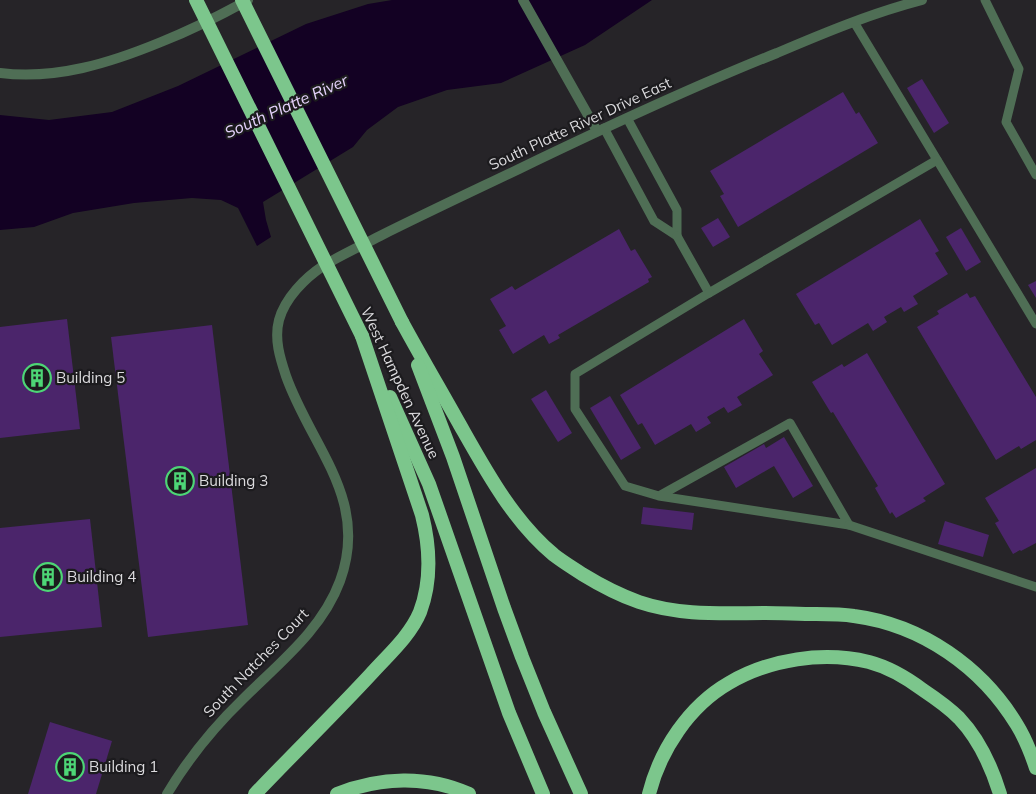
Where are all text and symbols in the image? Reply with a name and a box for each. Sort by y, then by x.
water label: South Platte River [221,69,352,142]
street label: South Platte River Drive East [486,73,674,174]
street label: West Hampden Avenue [357,304,444,462]
building icon: Building 5 [22,363,52,393]
place label: Building 5 [56,368,125,387]
building icon: Building 3 [165,466,195,496]
place label: Building 3 [199,471,268,490]
building icon: Building 4 [33,562,63,592]
place label: Building 4 [67,567,136,586]
street label: South Natches Court [199,604,312,721]
building icon: Building 1 [55,752,85,782]
place label: Building 1 [89,757,158,776]

